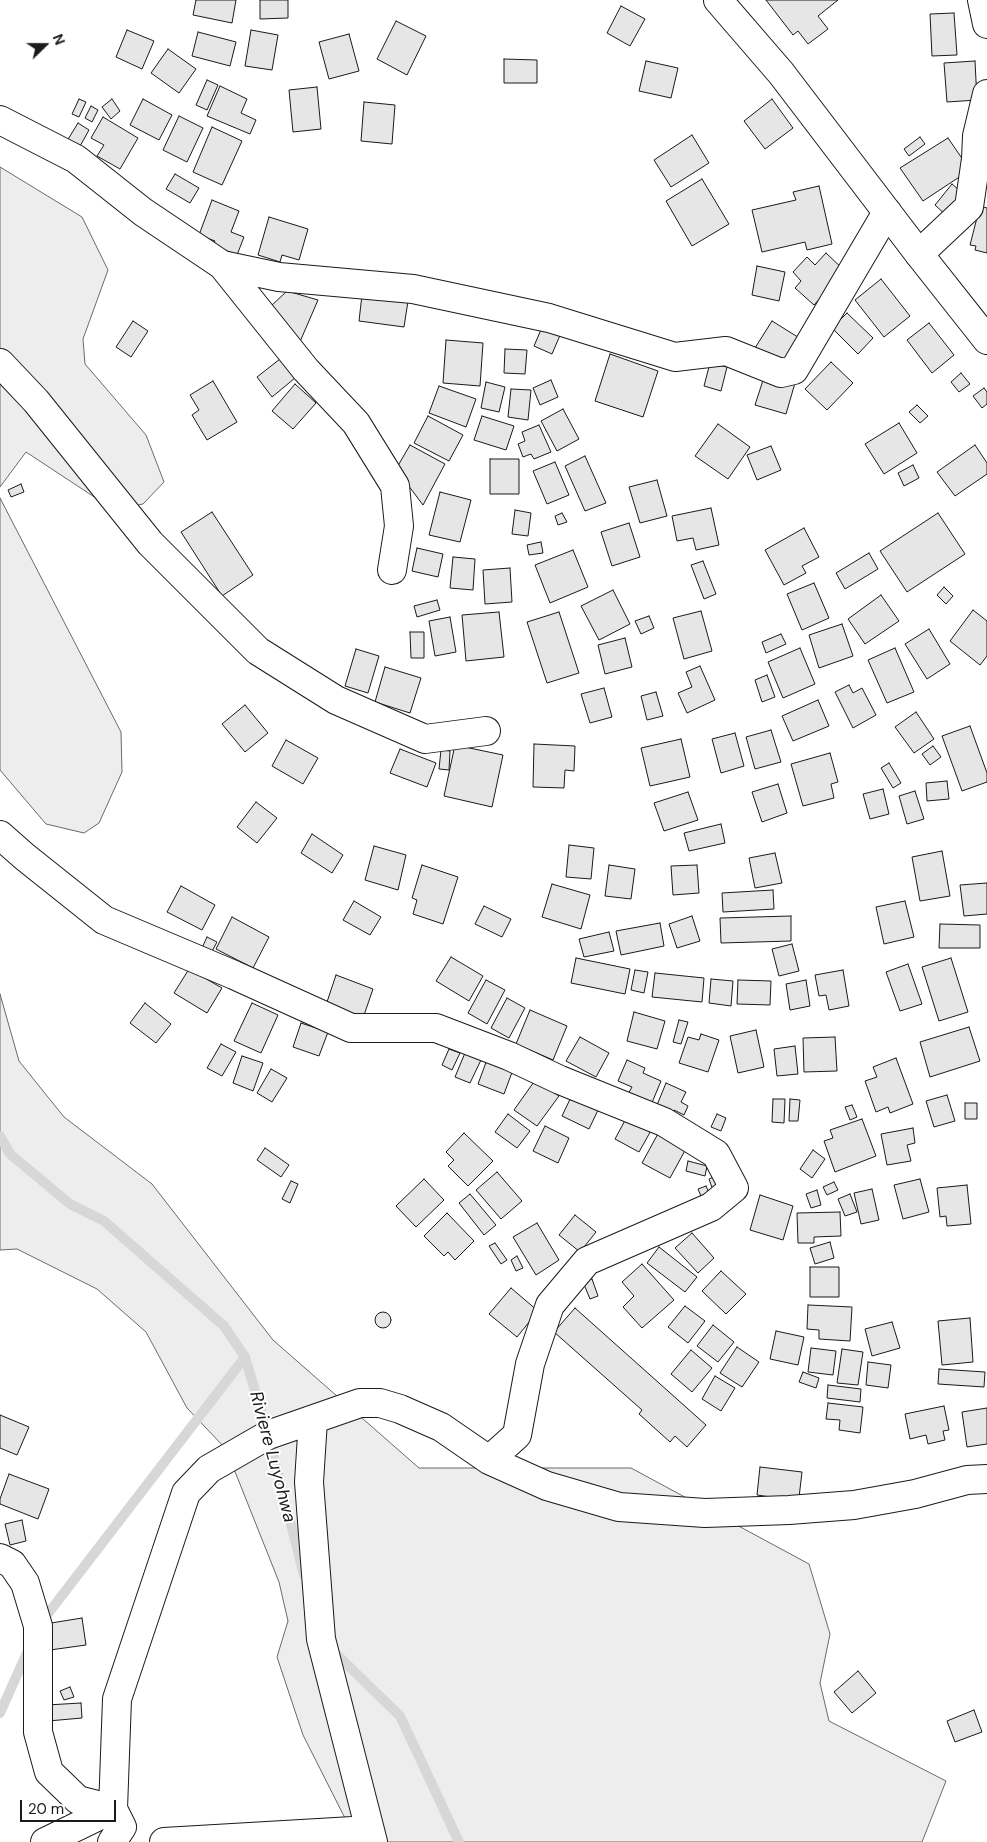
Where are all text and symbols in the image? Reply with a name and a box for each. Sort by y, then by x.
north arrow [20,20,70,70]
text: N [49,31,69,47]
water label: Riviere Luyohwa [244,1389,300,1525]
scale bar [22,1790,119,1822]
text: 20 m [28,1799,64,1819]

